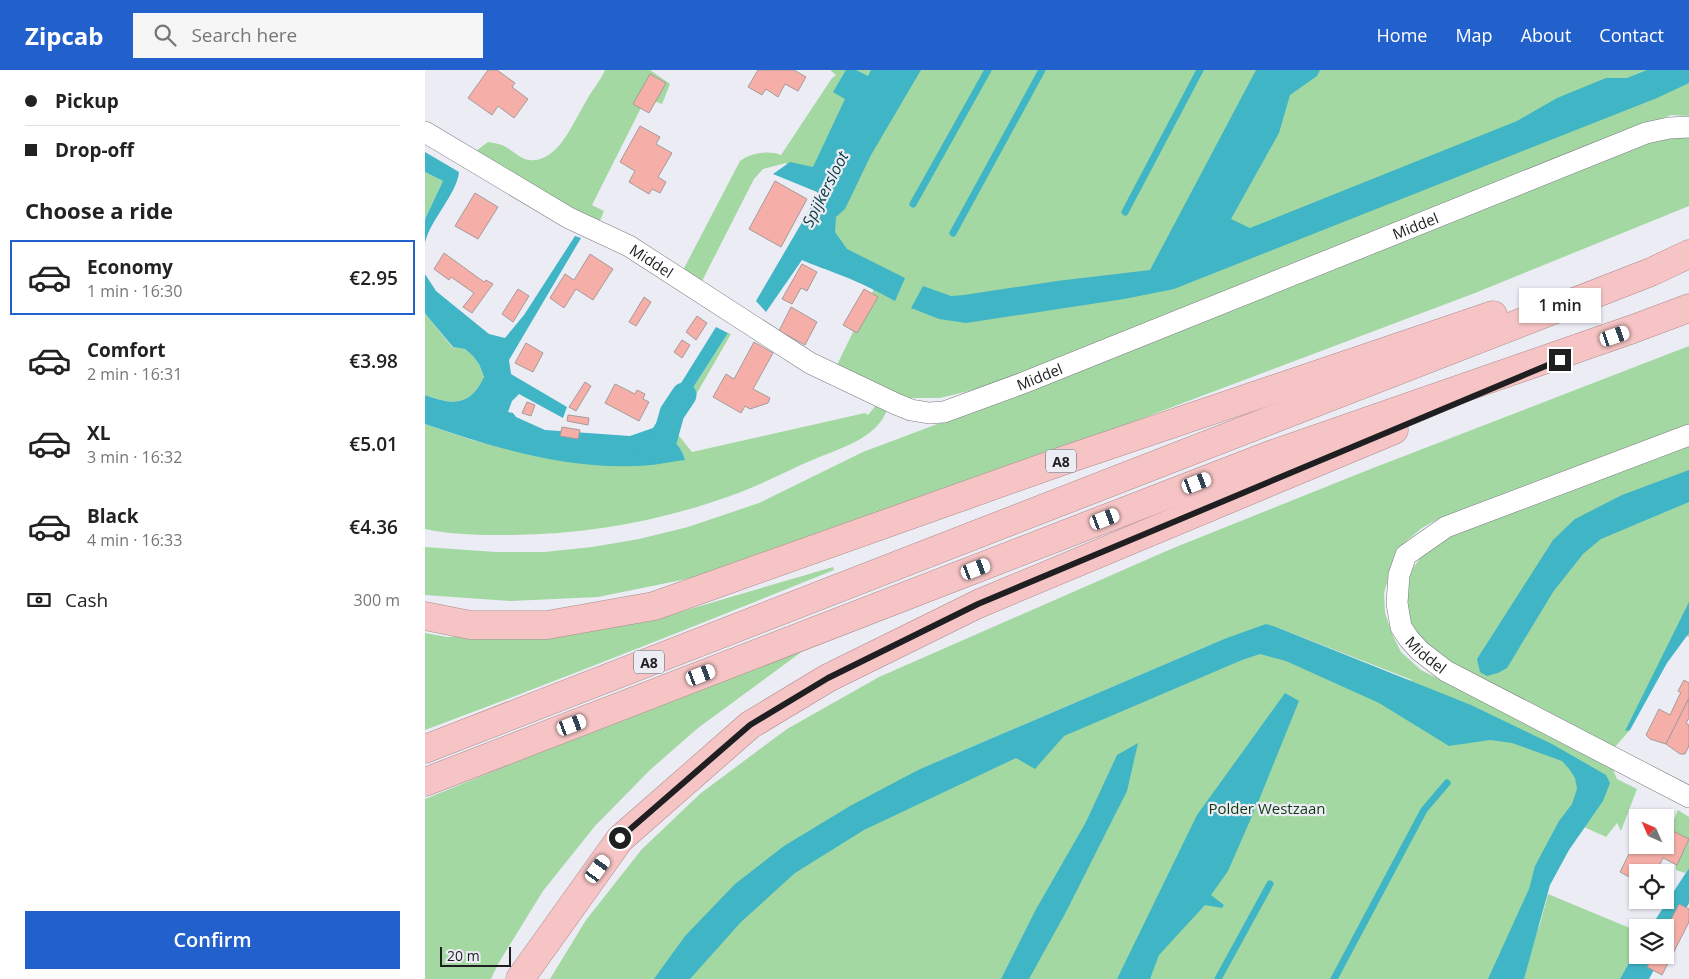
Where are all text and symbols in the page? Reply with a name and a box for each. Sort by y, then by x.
search box [133,13,483,58]
text: Zipcab [25,19,103,52]
icon: search [151,21,179,49]
text: Search here [191,22,297,48]
text: Home [1377,23,1427,47]
text: Map [1455,23,1493,47]
text: About [1521,23,1571,47]
text: Contact [1599,23,1664,47]
text: Pickup [55,88,119,114]
text: Drop-off [55,137,134,163]
water label: Spijkersloot [797,147,854,230]
text: Choose a ride [25,195,173,225]
street label: Middel [1389,207,1441,244]
street label: Middel [626,239,677,282]
text: Economy [87,254,173,280]
icon: car [27,255,72,300]
text: €2.95 [349,265,398,291]
text: 1 min · 16:30 [87,280,182,302]
callout: 1 min [1519,288,1601,322]
text: 1 min [1538,294,1582,316]
car [1598,324,1631,348]
text: Comfort [87,337,166,363]
icon: car [27,338,72,383]
text: €3.98 [349,348,398,374]
route end [1549,349,1571,371]
street label: Middel [1013,358,1065,395]
text: 2 min · 16:31 [87,363,182,385]
text: XL [87,420,110,446]
icon: car [27,421,72,466]
text: €5.01 [349,431,398,457]
text: 3 min · 16:32 [87,446,182,468]
road number: A8 [1046,450,1076,472]
car [1180,471,1213,495]
text: Black [87,503,139,529]
icon: car [27,504,72,549]
car [1088,507,1121,531]
text: €4.36 [349,514,398,540]
text: 4 min · 16:33 [87,529,182,551]
car [959,557,992,581]
icon: cash [25,586,53,614]
text: Cash [65,587,108,613]
text: 300 m [354,589,400,611]
street label: Middel [1401,632,1451,678]
road number: A8 [634,650,664,674]
car [684,663,717,687]
car [555,713,588,737]
park label: Polder Westzaan [1208,798,1326,818]
north arrow [1629,809,1674,854]
map controls [1629,809,1674,964]
route start [609,827,631,849]
car [583,852,612,886]
button: locate [1629,864,1674,909]
button: Confirm [25,911,400,969]
button: layers [1629,919,1674,964]
scale bar [440,944,511,967]
text: 20 m [447,946,480,965]

